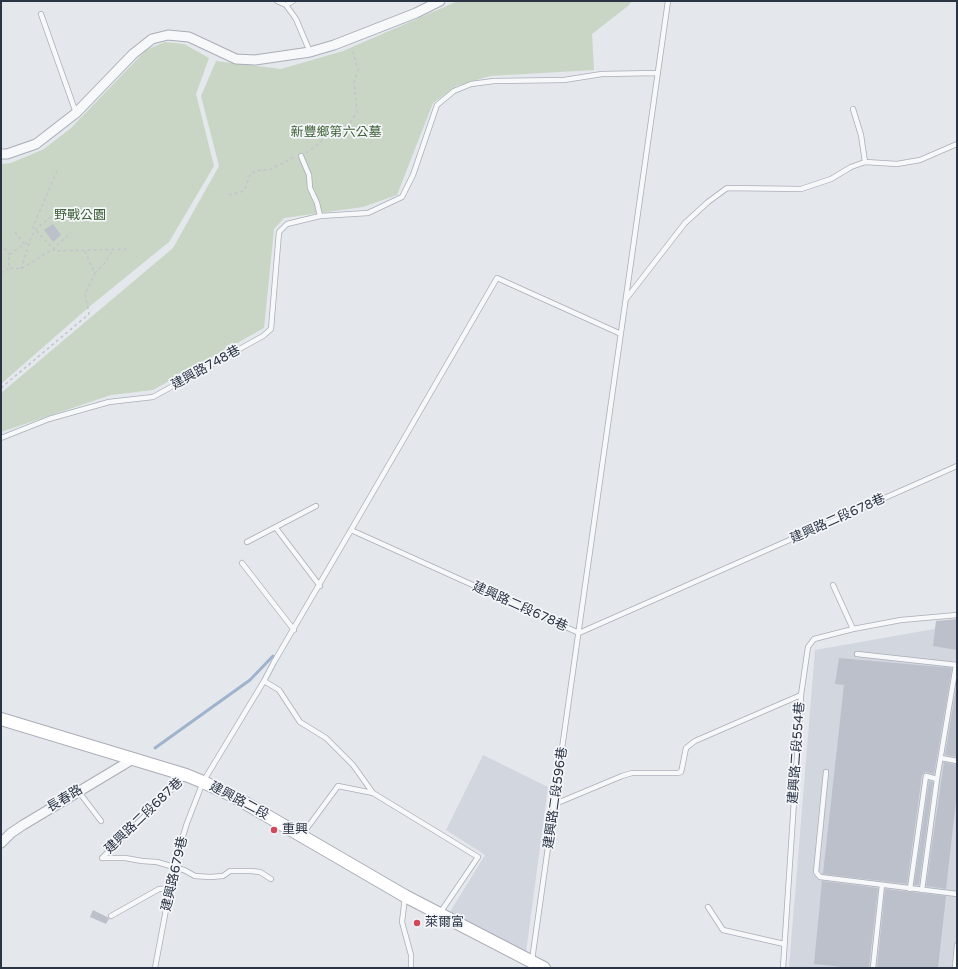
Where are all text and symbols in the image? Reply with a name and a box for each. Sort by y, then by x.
park label: 新豐鄉第六公墓 [291,125,381,141]
park label: 野戰公園 [54,208,106,224]
street label: 建興路748巷 [169,343,243,393]
street label: 建興路二段678巷 [788,491,888,547]
street label: 建興路二段678巷 [470,579,570,635]
street label: 建興路二段554巷 [786,701,808,805]
street label: 建興路二段596巷 [541,746,571,850]
street label: 建興路二段687巷 [102,775,186,857]
street label: 建興路二段 [207,779,271,823]
street label: 長春路 [44,782,86,816]
place label: 重興 [282,822,308,838]
marker: 重興 [269,825,279,835]
street label: 建興路679巷 [159,835,191,913]
place label: 萊爾富 [425,915,464,931]
marker: 萊爾富 [412,918,422,928]

